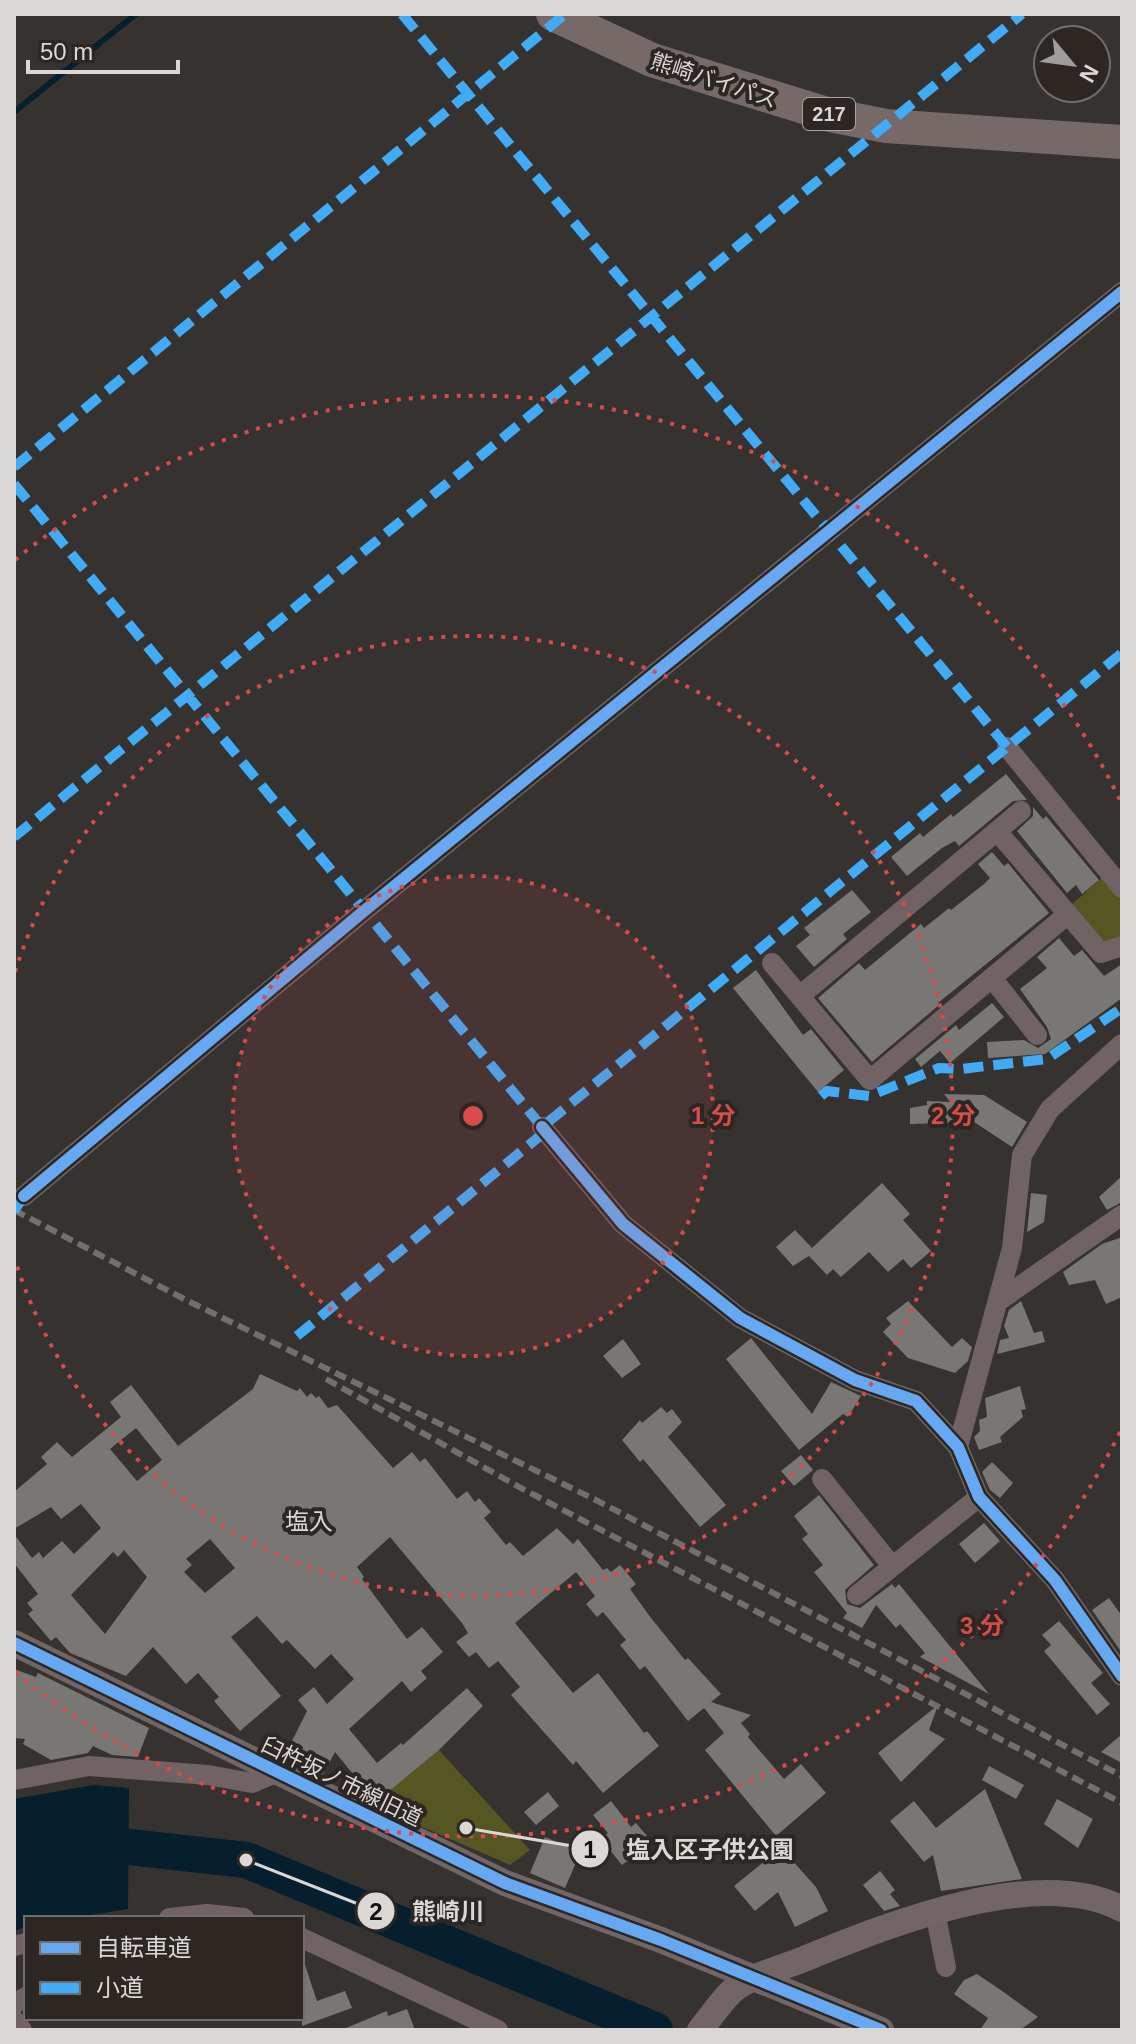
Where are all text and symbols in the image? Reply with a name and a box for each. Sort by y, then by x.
scale bar [28,24,178,74]
north arrow [1032,24,1112,104]
text: 50 m [40,38,93,65]
street label: 熊崎バイパス [647,48,780,113]
text: N [1074,60,1104,86]
road number: 217 [803,98,855,130]
centre of rings [459,1102,487,1130]
text: 1 分 [691,1102,735,1129]
text: 2 分 [931,1102,975,1129]
district label: 塩入 [285,1508,333,1535]
text: 3 分 [960,1612,1004,1639]
street label: 臼杵坂ノ市線旧道 [257,1732,426,1831]
callout: 塩入区子供公園 [570,1825,810,1873]
text: 1 [583,1836,597,1863]
text: 塩入区子供公園 [626,1836,794,1863]
callout: 熊崎川 [356,1887,500,1935]
text: 2 [369,1898,383,1925]
text: 熊崎川 [412,1898,484,1925]
legend [24,1916,304,2020]
text: 自転車道 [96,1934,192,1961]
text: 小道 [96,1974,144,2001]

